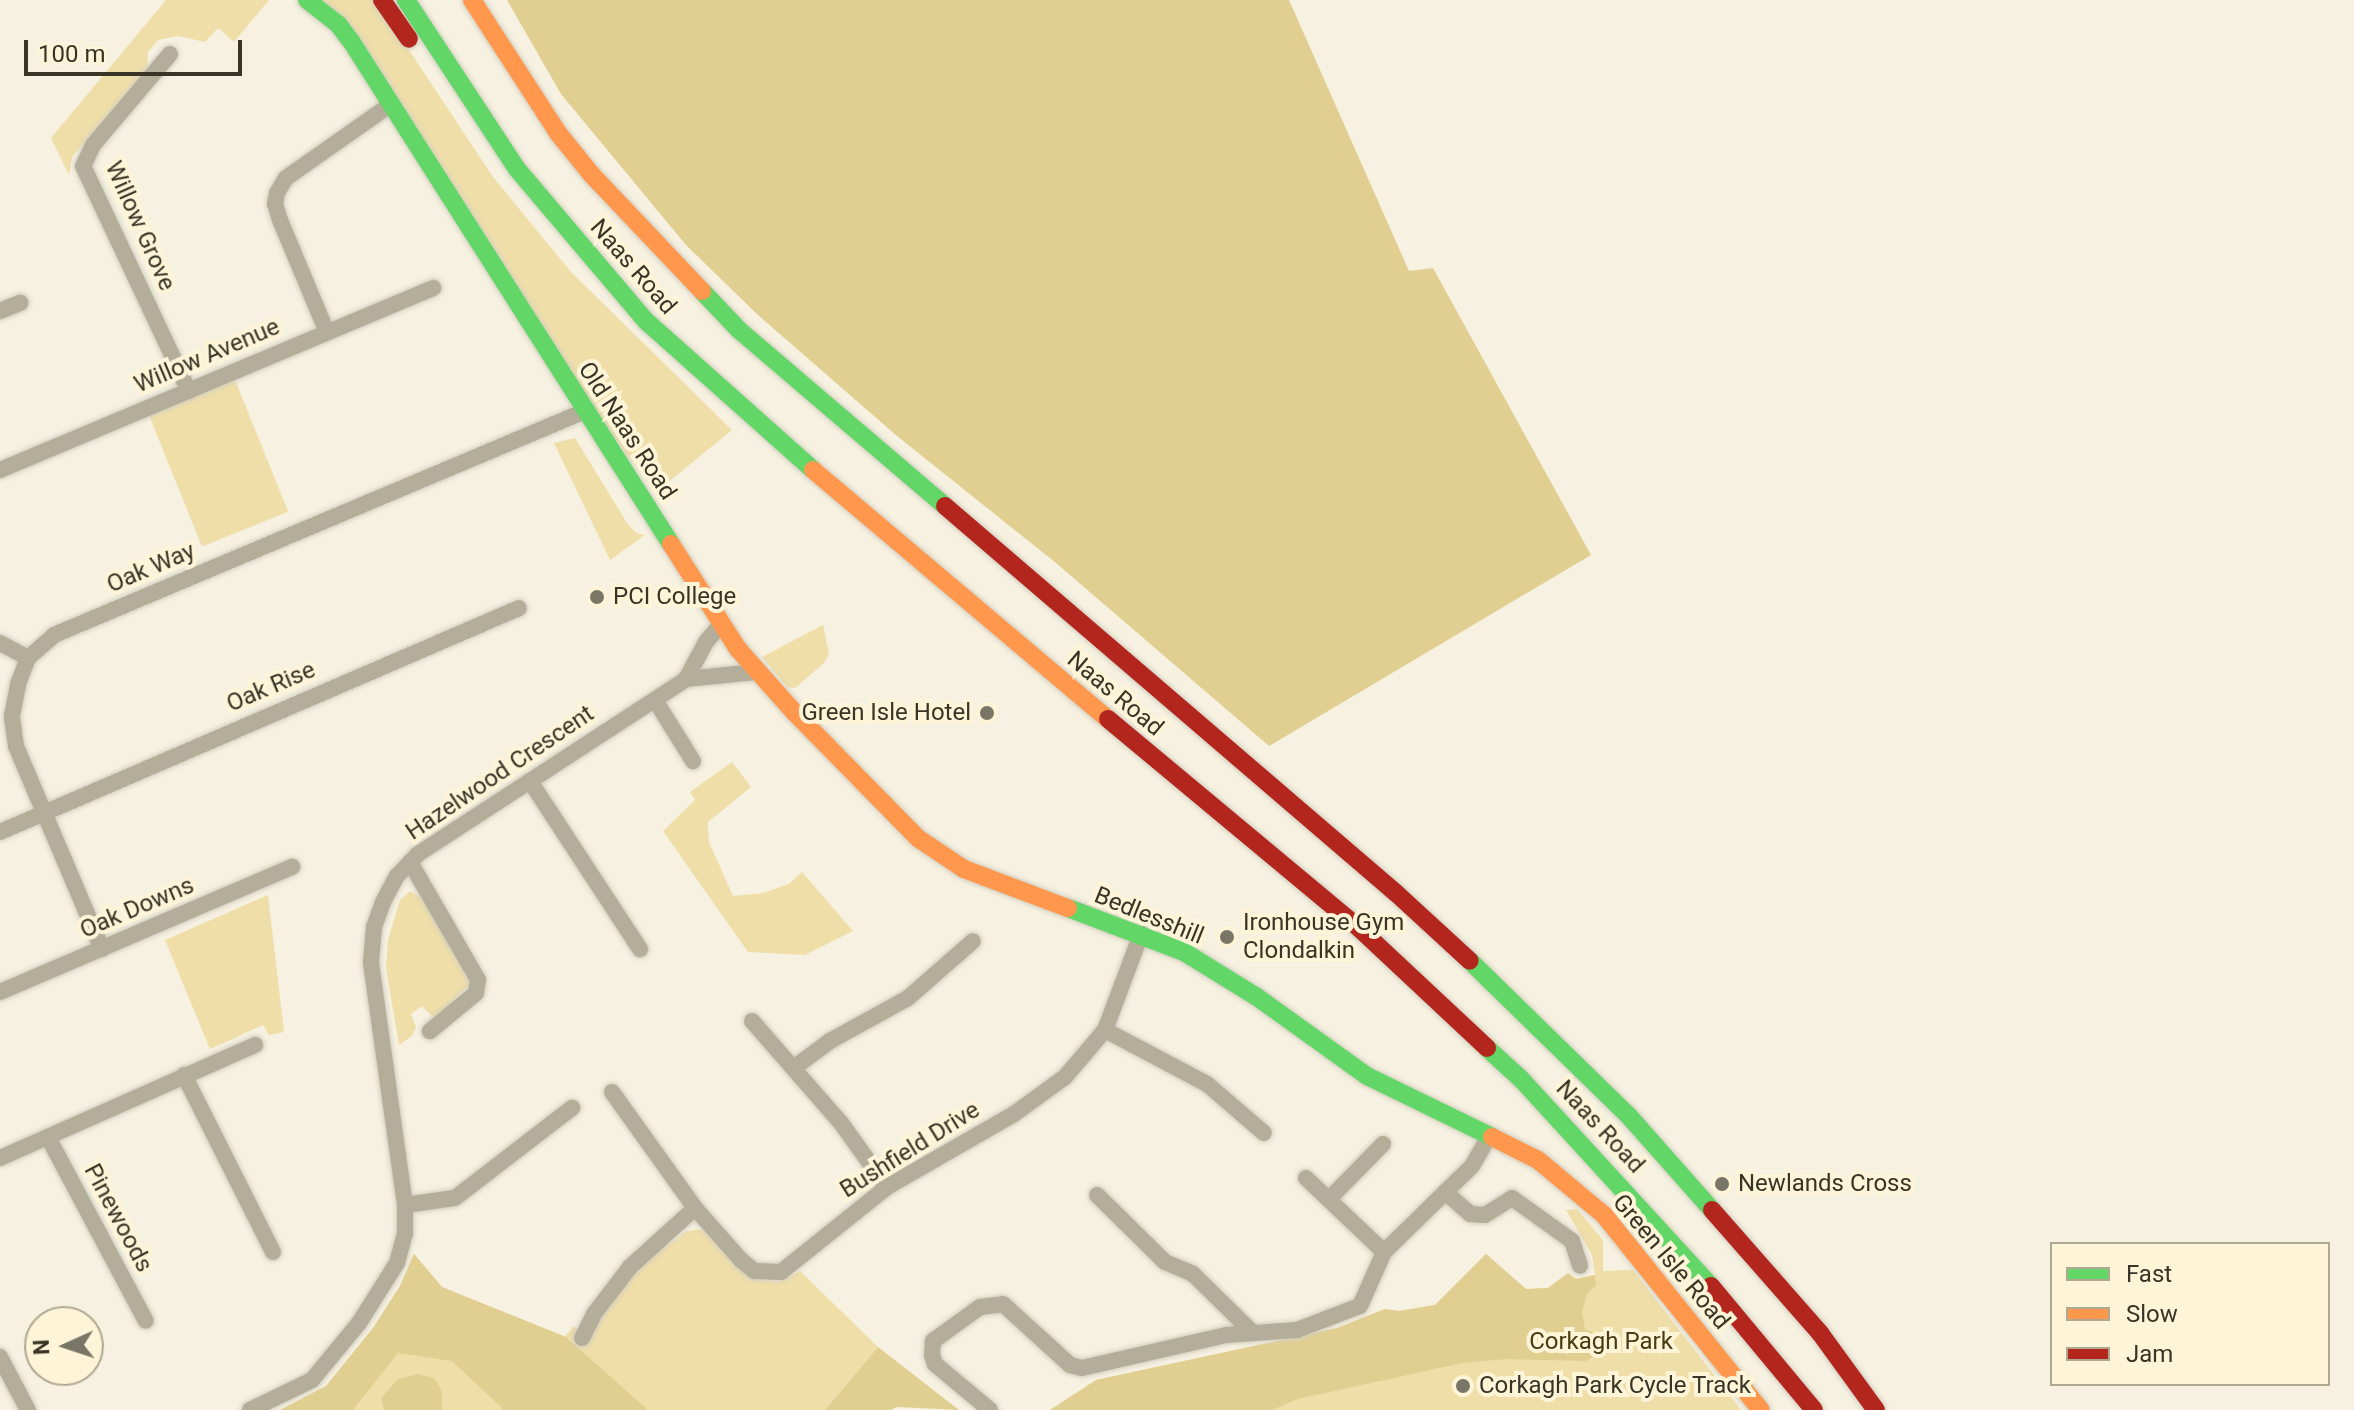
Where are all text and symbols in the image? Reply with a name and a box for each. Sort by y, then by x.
scale bar [28,24,246,74]
text: 100 m [38,40,105,68]
street label: Willow Grove [99,157,181,295]
street label: Naas Road [584,214,682,320]
street label: Willow Avenue [130,312,284,400]
street label: Old Naas Road [572,357,682,505]
street label: Oak Way [103,537,199,599]
place label: PCI College [613,583,736,611]
marker: PCI College [588,588,606,606]
street label: Naas Road [1061,645,1169,743]
street label: Oak Rise [222,655,320,719]
street label: Hazelwood Crescent [401,699,599,847]
place label: Green Isle Hotel [801,699,971,727]
marker: Green Isle Hotel [978,704,996,722]
street label: Oak Downs [76,871,198,945]
street label: Bedlesshill [1090,881,1208,951]
place label: Ironhouse Gym Clondalkin [1243,909,1404,965]
marker: Ironhouse Gym Clondalkin [1218,928,1236,946]
street label: Naas Road [1550,1075,1650,1179]
street label: Bushfield Drive [835,1096,985,1204]
street label: Pinewoods [78,1159,158,1277]
place label: Newlands Cross [1738,1170,1912,1198]
marker: Newlands Cross [1713,1175,1731,1193]
street label: Green Isle Road [1606,1189,1736,1335]
legend [2050,1242,2330,1386]
text: Fast [2126,1260,2172,1288]
text: Slow [2126,1300,2178,1328]
north arrow [24,1306,104,1386]
park label: Corkagh Park [1529,1328,1673,1356]
text: N [29,1339,54,1356]
text: Jam [2126,1340,2173,1368]
place label: Corkagh Park Cycle Track [1479,1372,1751,1400]
marker: Corkagh Park Cycle Track [1454,1377,1472,1395]

